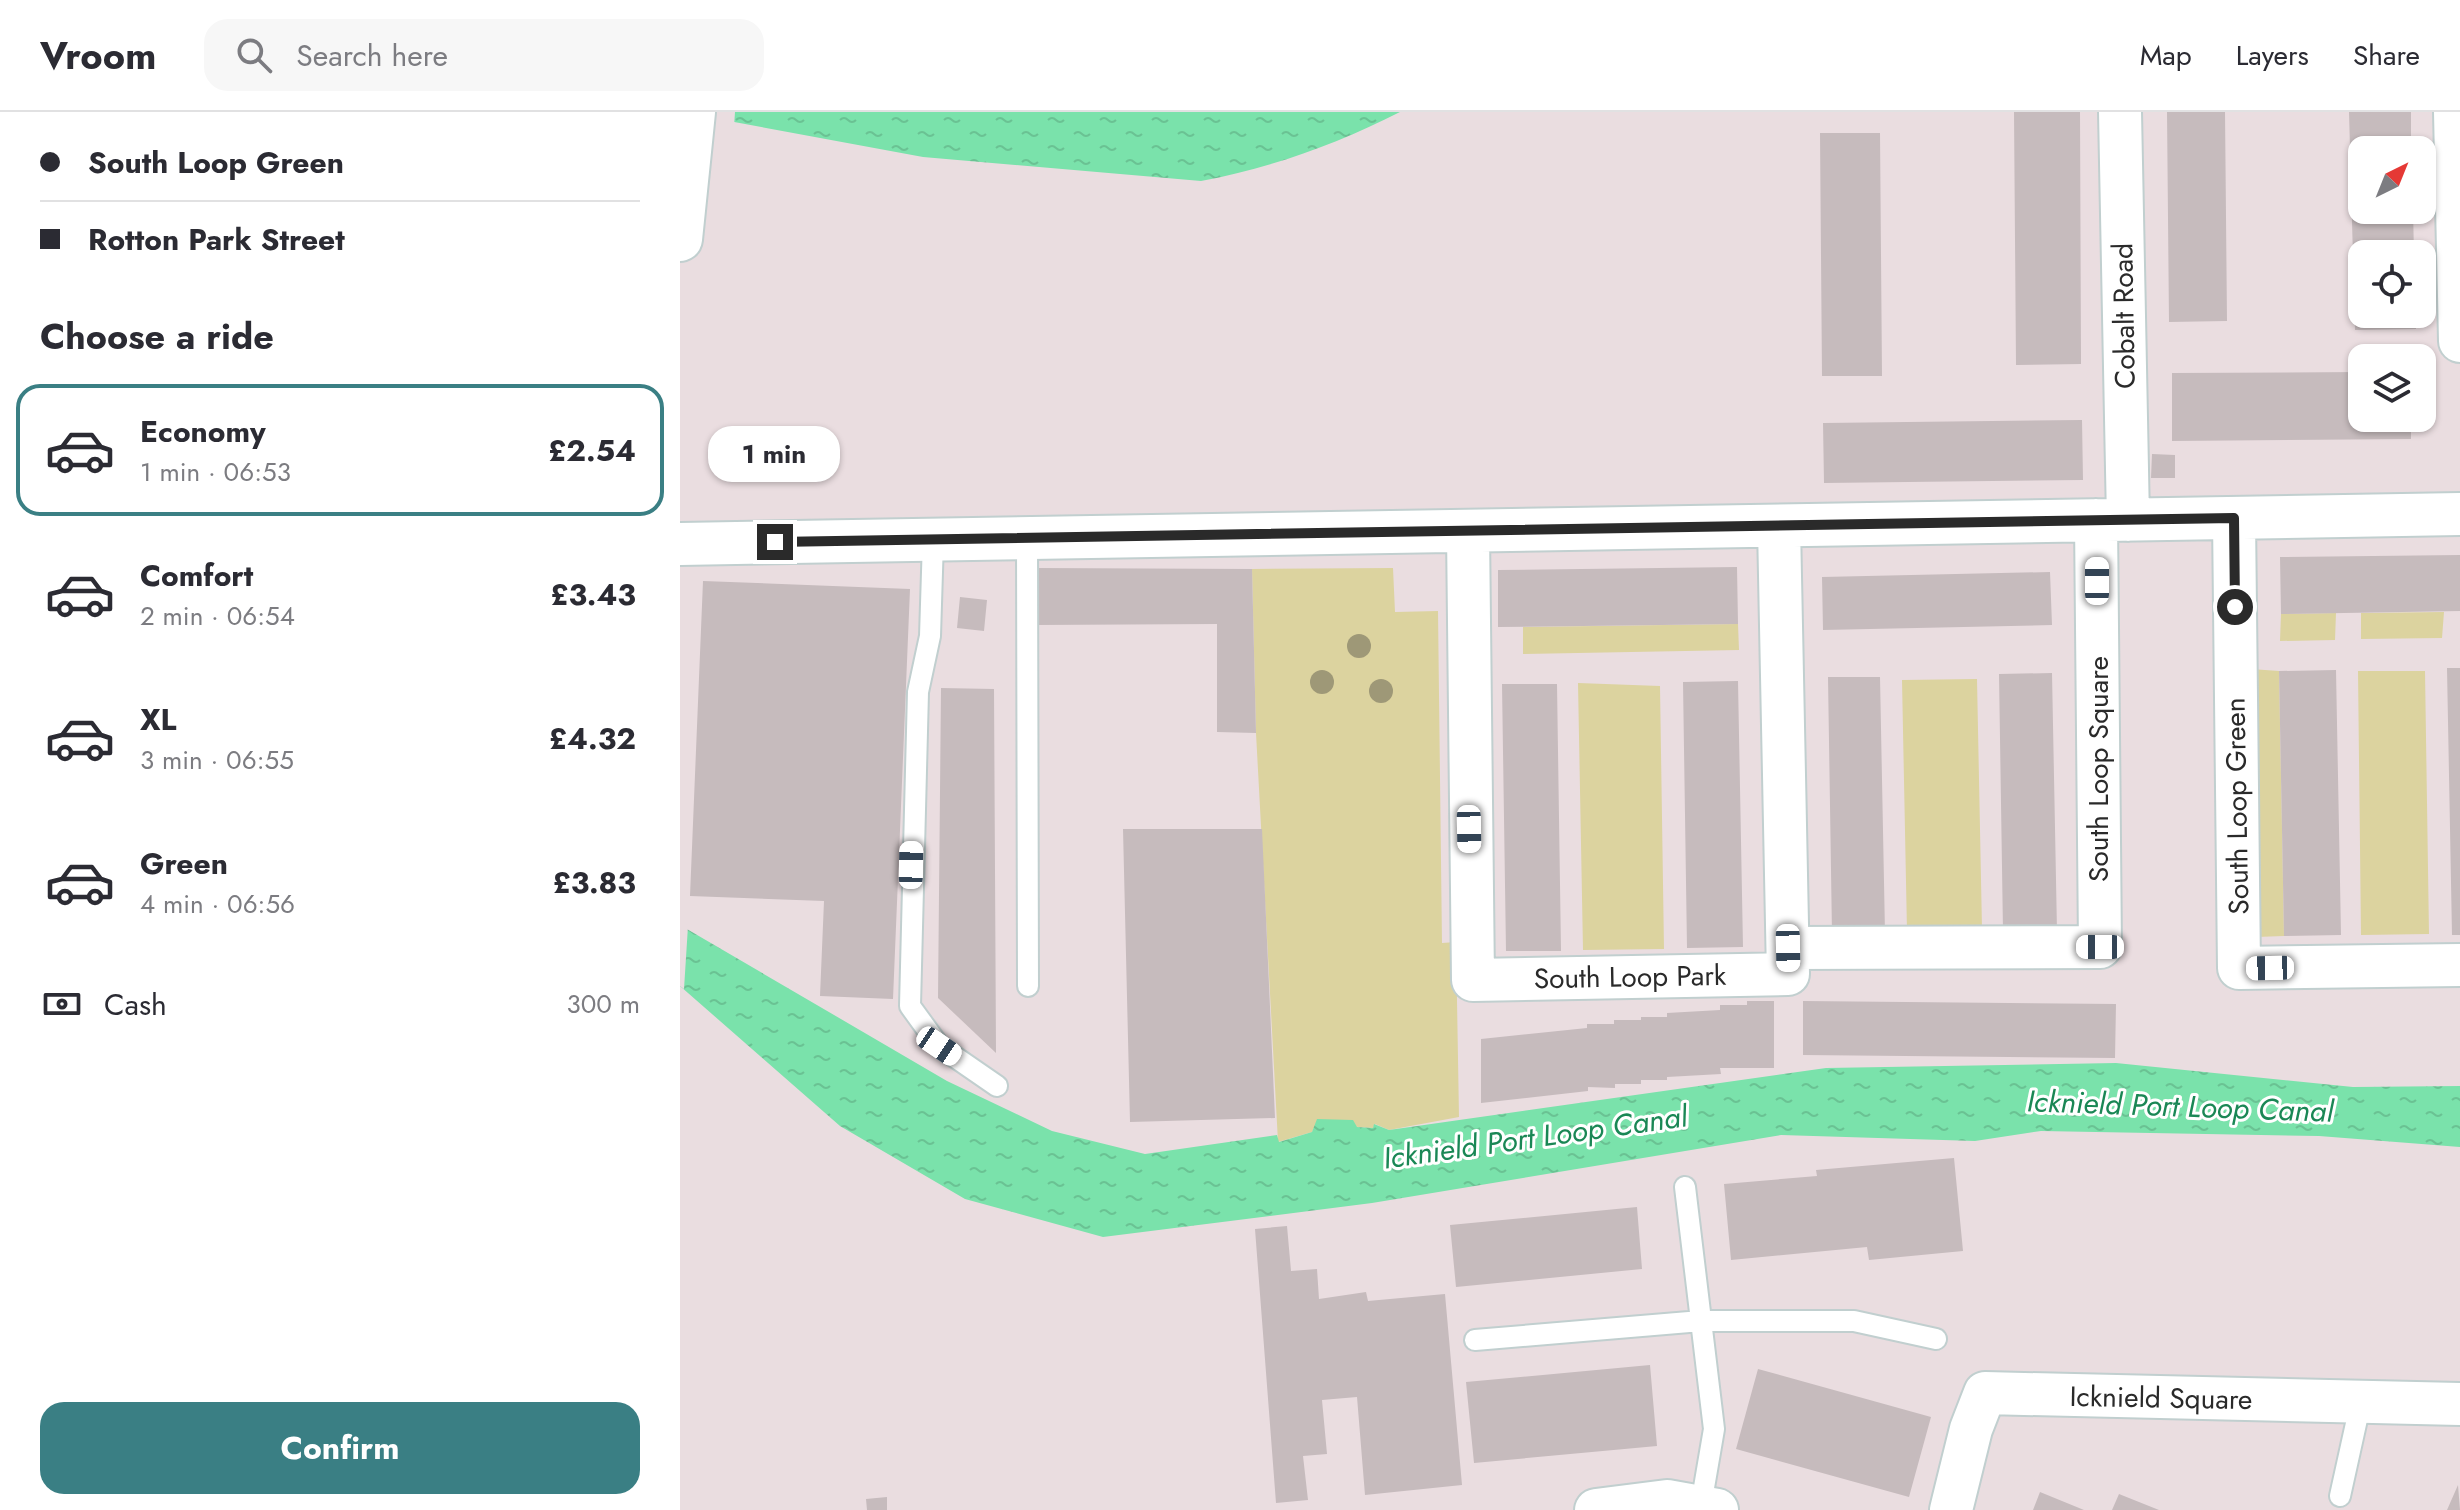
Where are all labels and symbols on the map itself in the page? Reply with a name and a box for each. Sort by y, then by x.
north arrow [2348,136,2436,224]
street label: Cobalt Road [2102,243,2146,389]
callout: 1 min [709,426,841,482]
route end [757,524,793,560]
car [2085,557,2109,605]
route start [2217,589,2253,625]
street label: South Loop Square [2078,656,2119,882]
street label: South Loop Green [2215,697,2259,915]
car [1457,805,1481,853]
car [899,841,923,889]
car [1776,924,1800,972]
car [2076,935,2124,959]
street label: South Loop Park [1533,955,1727,999]
car [2246,956,2294,980]
car [912,1023,966,1069]
water label: Icknield Port Loop Canal [2026,1079,2335,1133]
water label: Icknield Port Loop Canal [1380,1094,1691,1180]
street label: Icknield Square [2069,1376,2253,1420]

